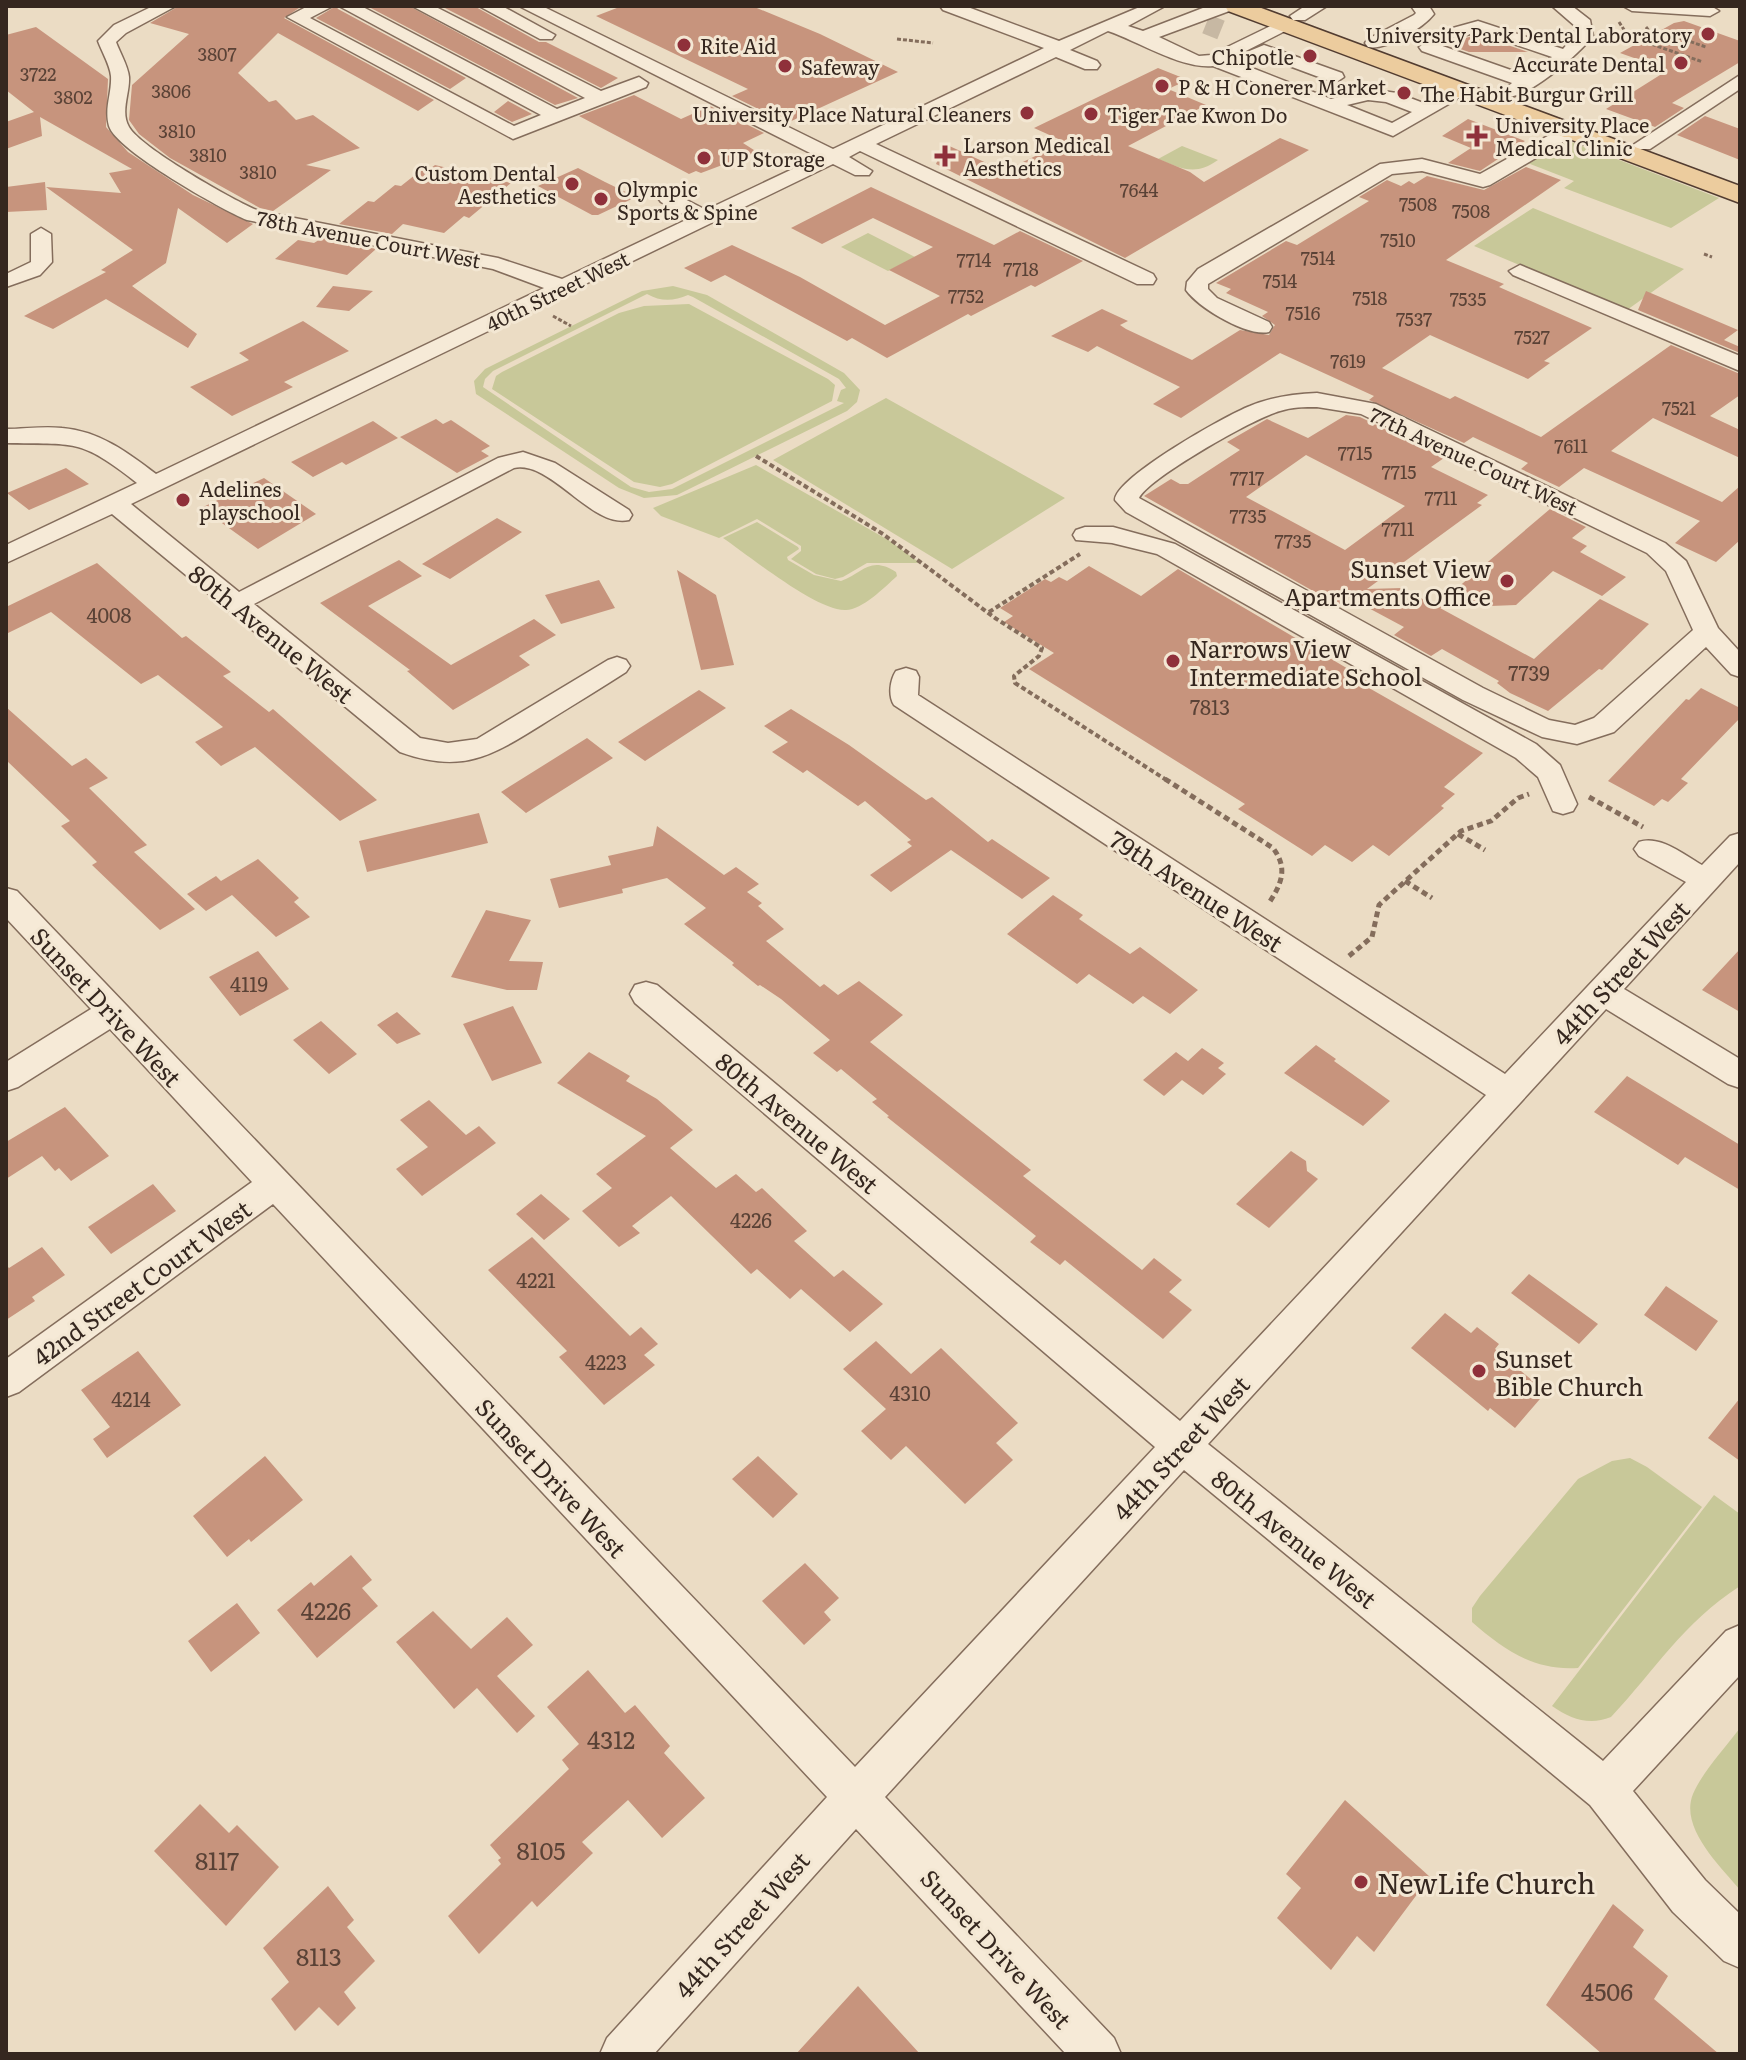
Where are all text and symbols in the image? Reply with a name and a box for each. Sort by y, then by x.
place label: University Park Dental Laboratory [1365,19,1692,49]
marker: University Park Dental Laboratory [1699,25,1717,43]
place label: Rite Aid [700,30,777,60]
marker: Rite Aid [675,36,693,54]
house number: 3807 [197,40,237,67]
place label: Chipotle [1212,41,1294,71]
marker: Chipotle [1301,47,1319,65]
place label: Accurate Dental [1512,48,1665,78]
place label: Safeway [801,51,880,81]
marker: Accurate Dental [1672,54,1690,72]
marker: Safeway [776,57,794,75]
house number: 3722 [20,60,56,87]
place label: P & H Conerer Market [1178,71,1386,101]
house number: 3806 [151,77,191,104]
marker: P & H Conerer Market [1153,77,1171,95]
place label: The Habit Burgur Grill [1420,78,1634,108]
house number: 3802 [53,83,93,110]
marker: The Habit Burgur Grill [1395,84,1413,102]
place label: University Place Natural Cleaners [692,98,1011,128]
place label: Tiger Tae Kwon Do [1107,99,1287,129]
marker: University Place Natural Cleaners [1018,104,1036,122]
marker: Tiger Tae Kwon Do [1082,105,1100,123]
place label: University Place Medical Clinic [1495,109,1649,162]
house number: 3810 [158,117,196,144]
marker: University Place Medical Clinic [1466,125,1488,147]
place label: Larson Medical Aesthetics [963,129,1110,182]
house number: 3810 [189,141,227,168]
place label: UP Storage [720,143,825,173]
marker: Larson Medical Aesthetics [934,145,956,167]
marker: UP Storage [695,149,713,167]
place label: Custom Dental Aesthetics [414,157,556,210]
house number: 3810 [239,158,277,185]
place label: Olympic Sports & Spine [617,173,758,226]
marker: Custom Dental Aesthetics [563,175,581,193]
house number: 7644 [1120,176,1158,203]
marker: Olympic Sports & Spine [592,190,610,208]
house number: 7508 [1399,190,1437,217]
house number: 7508 [1452,197,1490,224]
street label: 78th Avenue Court West [254,202,484,274]
house number: 7510 [1380,226,1416,253]
street label: 40th Street West [480,242,634,338]
house number: 7514 [1301,244,1335,271]
house number: 7714 [957,246,991,273]
house number: 7718 [1003,255,1039,282]
house number: 7514 [1263,267,1297,294]
house number: 7752 [948,282,984,309]
house number: 7518 [1352,284,1388,311]
house number: 7535 [1450,285,1486,312]
house number: 7516 [1286,299,1321,326]
house number: 7537 [1396,305,1432,332]
house number: 7527 [1514,323,1550,350]
house number: 7619 [1330,347,1366,374]
house number: 7521 [1662,394,1696,421]
street label: 77th Avenue Court West [1365,399,1583,521]
house number: 7611 [1554,432,1588,459]
house number: 7715 [1338,439,1372,466]
house number: 7715 [1382,458,1416,485]
house number: 7717 [1230,464,1264,491]
place label: Adelines playschool [199,473,301,526]
house number: 7711 [1425,484,1457,511]
marker: Adelines playschool [174,491,192,509]
house number: 7735 [1230,502,1266,529]
house number: 7711 [1382,515,1414,542]
house number: 7735 [1275,527,1311,554]
place label: Sunset View Apartments Office [1284,550,1491,613]
street label: 80th Avenue West [182,556,362,711]
marker: Sunset View Apartments Office [1498,572,1516,590]
house number: 4008 [86,599,132,629]
place label: Narrows View Intermediate School [1189,630,1422,693]
marker: Narrows View Intermediate School [1164,652,1182,670]
house number: 7739 [1508,657,1550,687]
house number: 7813 [1190,691,1230,721]
street label: 79th Avenue West [1103,821,1291,959]
street label: 44th Street West [1544,892,1697,1052]
street label: Sunset Drive West [24,918,190,1094]
house number: 4119 [230,968,268,998]
street label: 80th Avenue West [709,1043,887,1201]
street label: 42nd Street Court West [25,1191,258,1373]
house number: 4226 [730,1204,772,1234]
house number: 4221 [516,1264,556,1294]
place label: Sunset Bible Church [1495,1340,1644,1403]
house number: 4223 [585,1346,627,1376]
marker: Sunset Bible Church [1470,1362,1488,1380]
street label: 44th Street West [1104,1367,1257,1527]
house number: 4310 [889,1377,931,1407]
house number: 4214 [111,1383,151,1413]
street label: Sunset Drive West [469,1389,635,1565]
street label: 80th Avenue West [1205,1461,1385,1616]
house number: 4226 [301,1592,351,1627]
house number: 4312 [587,1721,635,1756]
house number: 8105 [516,1832,566,1867]
house number: 8117 [195,1842,239,1877]
street label: 44th Street West [666,1843,817,2005]
street label: Sunset Drive West [914,1860,1080,2036]
place label: NewLife Church [1377,1861,1595,1903]
marker: NewLife Church [1352,1873,1370,1891]
house number: 8113 [296,1938,342,1973]
house number: 4506 [1581,1973,1633,2008]

